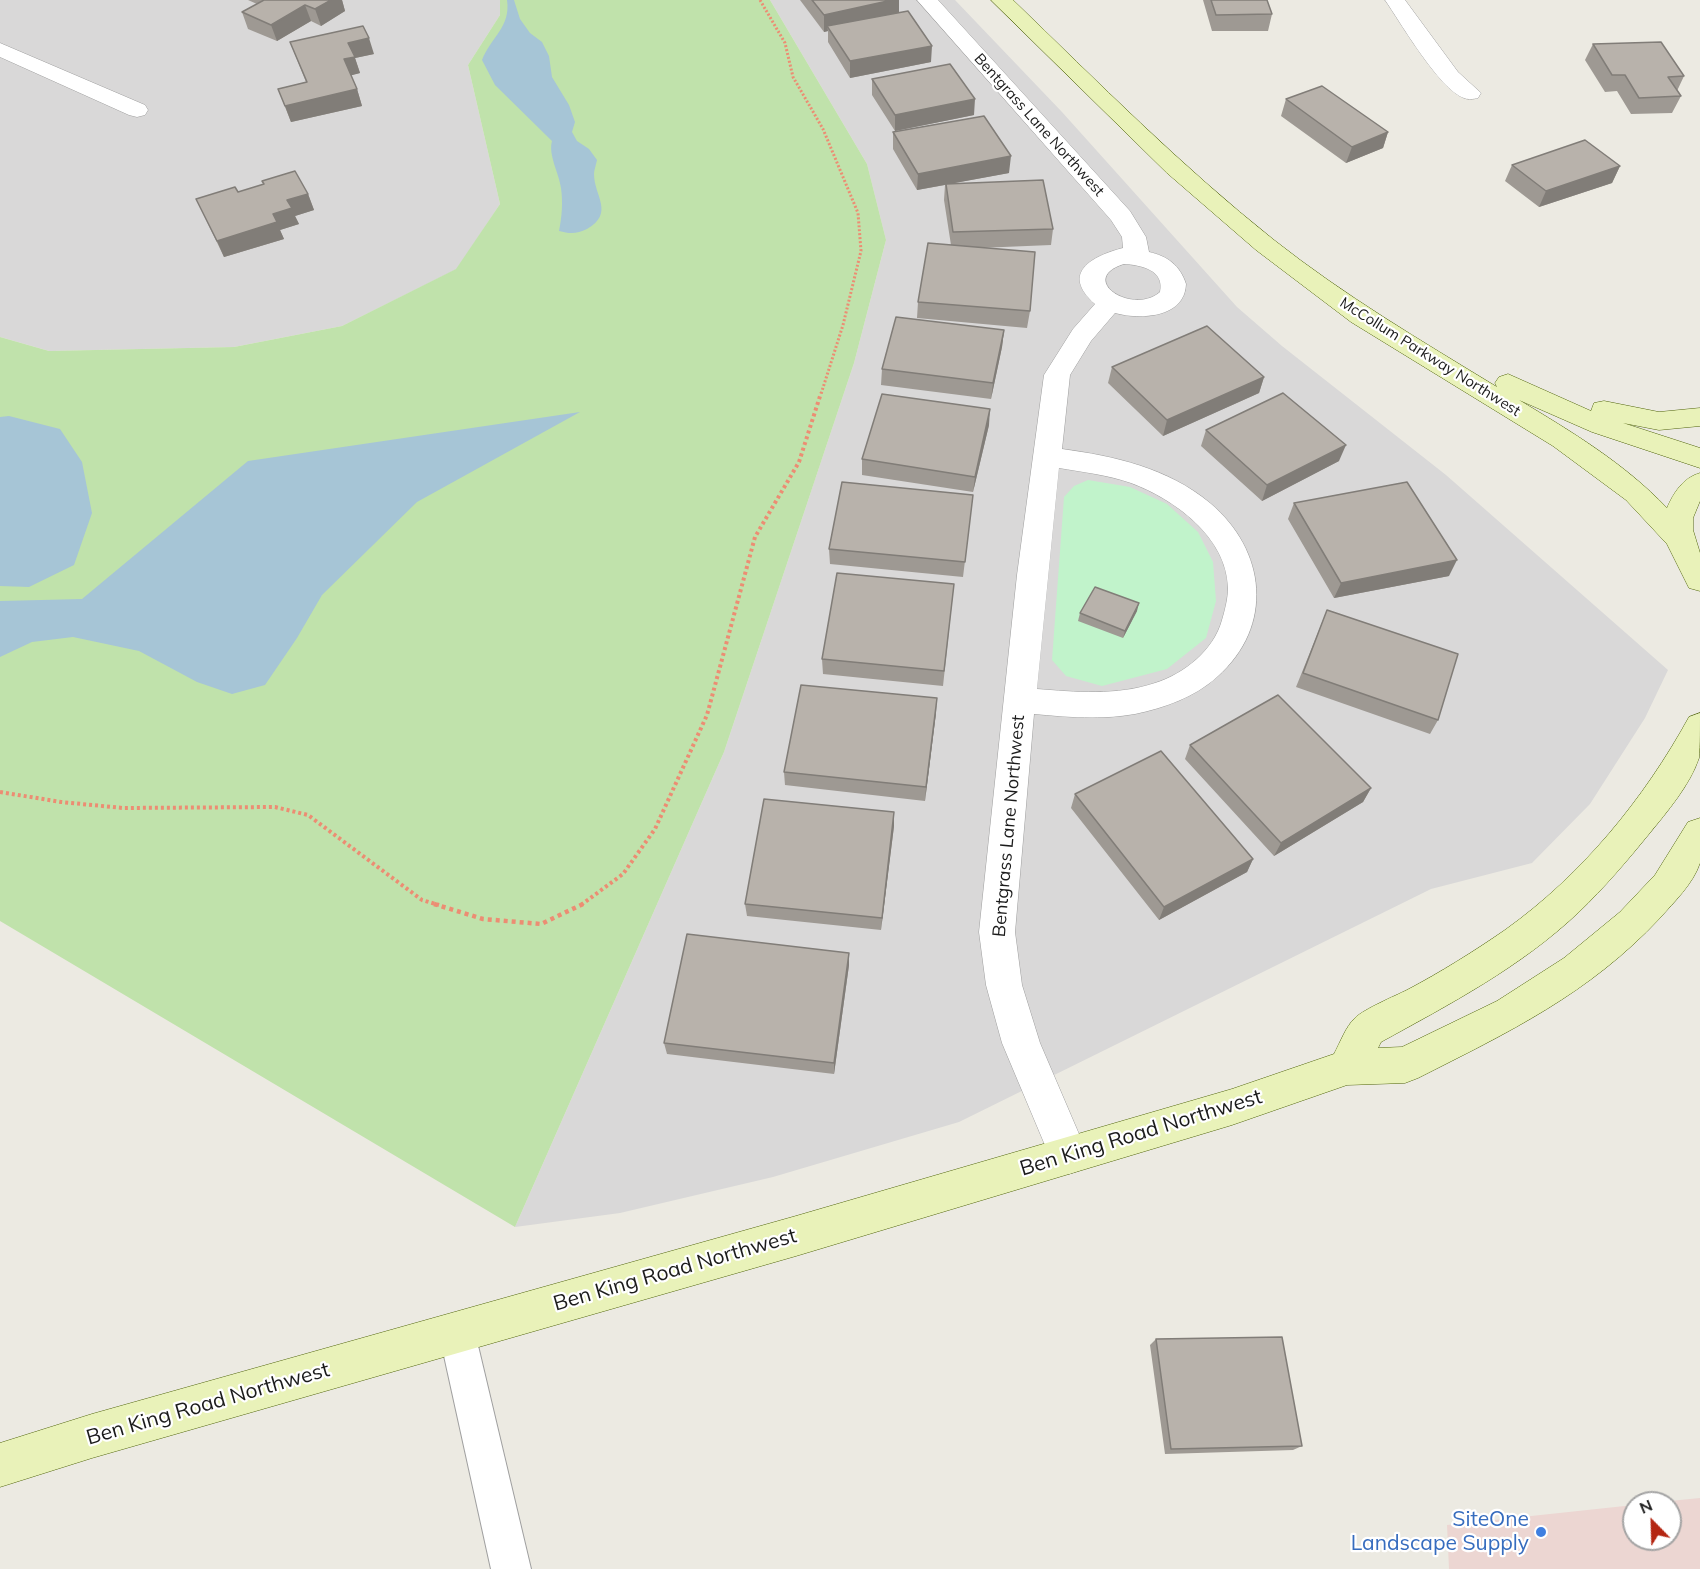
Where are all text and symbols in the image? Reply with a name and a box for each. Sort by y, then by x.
street label: Bentgrass Lane Northwest [970,50,1108,200]
street label: McCollum Parkway Northwest [1336,294,1524,420]
street label: Bentgrass Lane Northwest [989,714,1029,938]
street label: Ben King Road Northwest [1017,1084,1265,1182]
street label: Ben King Road Northwest [551,1223,799,1317]
street label: Ben King Road Northwest [84,1357,332,1451]
north arrow [1622,1491,1682,1551]
text: N [1636,1495,1655,1518]
place label: SiteOne Landscape Supply [1351,1507,1529,1557]
marker: SiteOne Landscape Supply [1534,1525,1548,1539]

